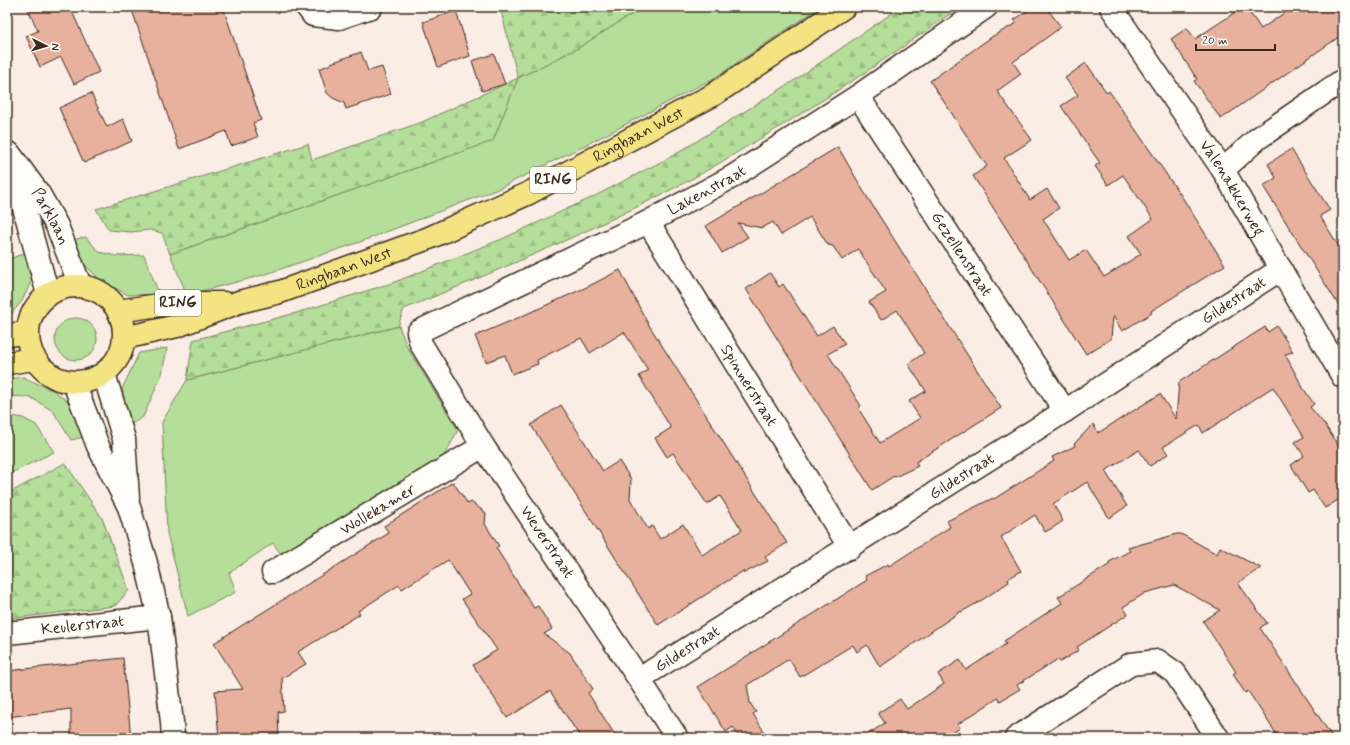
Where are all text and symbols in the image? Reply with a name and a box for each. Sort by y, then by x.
north arrow [26,26,66,66]
scale bar [1196,26,1275,52]
text: 20 m [1202,33,1228,49]
text: N [48,43,62,51]
street label: Ringbaan West [589,102,687,168]
street label: Valenakkerweg [1195,136,1270,241]
street label: Lakenstraat [664,160,750,220]
road number: RING [530,167,576,193]
street label: Parklaan [27,183,74,248]
street label: Gezellenstraat [926,208,997,300]
street label: Ringbaan West [293,242,394,296]
street label: Gildestraat [1197,271,1270,329]
road number: RING [155,290,201,316]
street label: Spinnerstraat [716,340,782,430]
street label: Gildestraat [925,448,998,504]
street label: Wollekamer [336,478,420,540]
street label: Weverstraat [515,502,579,582]
street label: Keulerstraat [40,610,125,640]
street label: Gildestraat [651,620,724,677]

